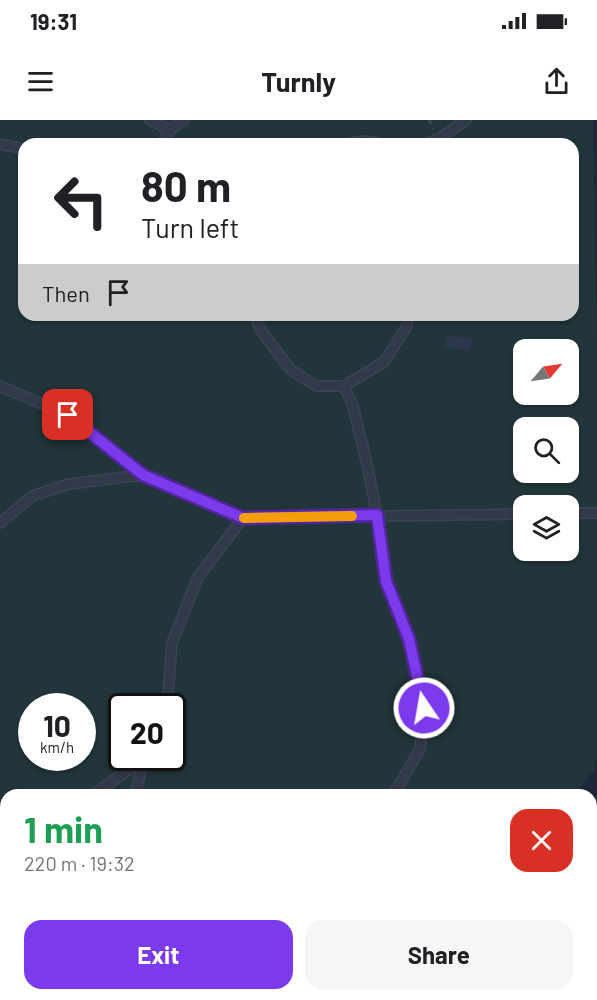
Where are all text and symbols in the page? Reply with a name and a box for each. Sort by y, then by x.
text: 19:31 [30,8,77,34]
icon: menu [24,65,57,98]
text: Turnly [261,65,336,97]
icon: share [540,65,573,98]
text: 80 m [141,160,231,210]
icon: left [42,162,120,240]
text: Turn left [141,211,239,243]
icon: arrive [102,276,135,309]
text: Then [42,280,90,306]
north arrow [513,339,579,405]
map controls [513,339,579,561]
pin [42,389,93,440]
icon: arrive [51,398,84,431]
button: search [513,417,579,483]
button: layers [513,495,579,561]
position arrow [392,676,456,740]
speed limit sign: 20 [108,693,186,771]
text: 10 [43,707,71,743]
text: km/h [40,738,74,756]
text: 1 min [24,807,103,850]
button: close [510,809,573,872]
text: 220 m · 19:32 [24,851,135,875]
button: Exit [24,920,293,989]
button: Share [305,920,573,989]

